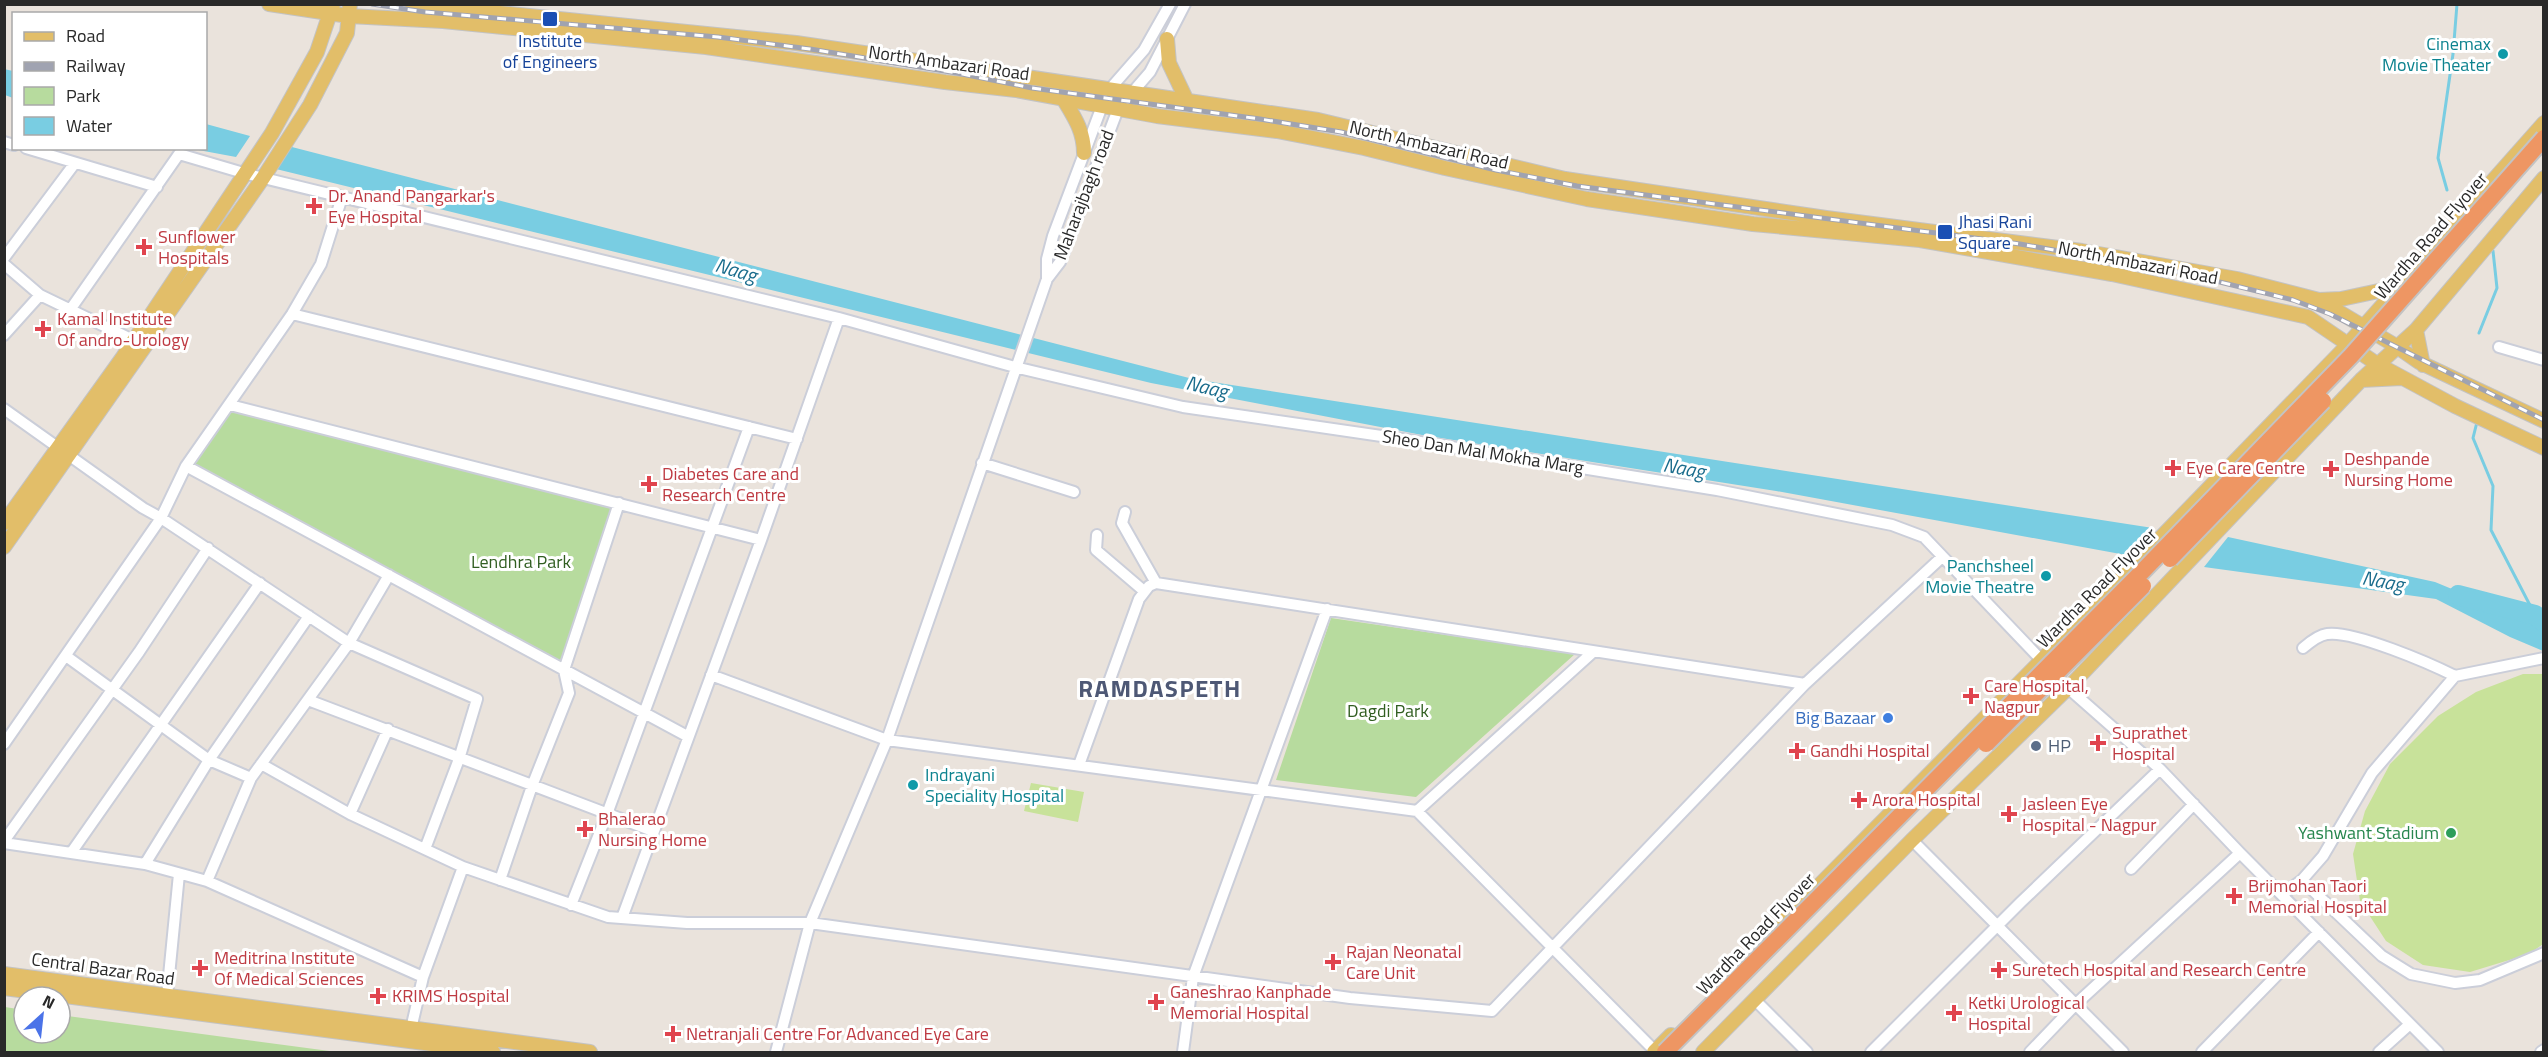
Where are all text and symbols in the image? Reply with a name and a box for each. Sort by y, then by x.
marker: Institute of Engineers [541,10,559,28]
legend [12,12,207,150]
text: Road [66,22,105,49]
place label: Institute of Engineers [503,27,597,75]
place label: Cinemax Movie Theater [2382,30,2491,78]
street label: North Ambazari Road [867,38,1031,87]
marker: Cinemax Movie Theater [2496,47,2510,61]
text: Railway [66,52,126,79]
text: Park [66,82,101,109]
text: Water [66,112,112,139]
street label: North Ambazari Road [1347,113,1511,176]
street label: Maharajbagh road [1046,126,1121,264]
street label: Wardha Road Flyover [2368,166,2494,305]
place label: Dr. Anand Pangarkar's Eye Hospital [328,182,495,230]
marker: Dr. Anand Pangarkar's Eye Hospital [305,197,323,215]
place label: Jhasi Rani Square [1958,208,2032,256]
place label: Sunflower Hospitals [158,223,235,271]
marker: Jhasi Rani Square [1936,223,1954,241]
street label: North Ambazari Road [2056,234,2220,291]
marker: Sunflower Hospitals [135,238,153,256]
water label: Naag [712,249,763,291]
place label: Kamal Institute Of andro-Urology [57,305,189,353]
marker: Kamal Institute Of andro-Urology [34,320,52,338]
water label: Naag [1183,367,1234,407]
street label: Sheo Dan Mal Mokha Marg [1380,422,1586,481]
place label: Deshpande Nursing Home [2344,445,2453,493]
water label: Naag [1661,449,1710,487]
place label: Eye Care Centre [2186,454,2305,481]
marker: Eye Care Centre [2164,459,2182,477]
place label: Diabetes Care and Research Centre [662,460,799,508]
marker: Deshpande Nursing Home [2322,460,2340,478]
marker: Diabetes Care and Research Centre [640,475,658,493]
street label: Wardha Road Flyover [2030,521,2163,654]
park label: Lendhra Park [471,548,571,575]
place label: Panchsheel Movie Theatre [1925,552,2034,600]
water label: Naag [2360,562,2409,600]
marker: Panchsheel Movie Theatre [2039,569,2053,583]
district label: RAMDASPETH [1078,670,1242,706]
place label: Care Hospital, Nagpur [1984,672,2089,720]
marker: Care Hospital, Nagpur [1962,687,1980,705]
park label: Dagdi Park [1347,697,1429,724]
place label: Big Bazaar [1795,704,1876,731]
marker: Big Bazaar [1881,711,1895,725]
place label: Suprathet Hospital [2112,719,2188,767]
place label: HP [2048,732,2071,759]
marker: Suprathet Hospital [2089,734,2107,752]
place label: Gandhi Hospital [1810,737,1930,764]
marker: HP [2029,739,2043,753]
marker: Gandhi Hospital [1788,742,1806,760]
place label: Indrayani Speciality Hospital [925,761,1064,809]
marker: Indrayani Speciality Hospital [906,778,920,792]
place label: Arora Hospital [1872,786,1980,813]
place label: Jasleen Eye Hospital - Nagpur [2022,790,2156,838]
marker: Arora Hospital [1850,791,1868,809]
place label: Bhalerao Nursing Home [598,805,707,853]
marker: Jasleen Eye Hospital - Nagpur [2000,805,2018,823]
place label: Yashwant Stadium [2298,819,2439,846]
marker: Bhalerao Nursing Home [576,820,594,838]
marker: Yashwant Stadium [2444,826,2458,840]
street label: Wardha Road Flyover [1690,866,1821,1001]
place label: Brijmohan Taori Memorial Hospital [2248,872,2387,920]
marker: Brijmohan Taori Memorial Hospital [2225,887,2243,905]
place label: Rajan Neonatal Care Unit [1346,938,1462,986]
place label: Meditrina Institute Of Medical Sciences [214,944,364,992]
street label: Central Bazar Road [30,945,176,992]
marker: Rajan Neonatal Care Unit [1324,953,1342,971]
place label: Suretech Hospital and Research Centre [2012,956,2306,983]
marker: Meditrina Institute Of Medical Sciences [191,959,209,977]
marker: Suretech Hospital and Research Centre [1990,961,2008,979]
place label: Ganeshrao Kanphade Memorial Hospital [1170,978,1331,1026]
place label: KRIMS Hospital [392,982,509,1009]
north arrow [12,985,72,1045]
marker: KRIMS Hospital [369,987,387,1005]
text: N [38,988,59,1015]
place label: Ketki Urological Hospital [1968,989,2085,1037]
marker: Ganeshrao Kanphade Memorial Hospital [1147,993,1165,1011]
marker: Ketki Urological Hospital [1945,1004,1963,1022]
place label: Netranjali Centre For Advanced Eye Care [686,1020,989,1047]
marker: Netranjali Centre For Advanced Eye Care [664,1025,682,1043]

